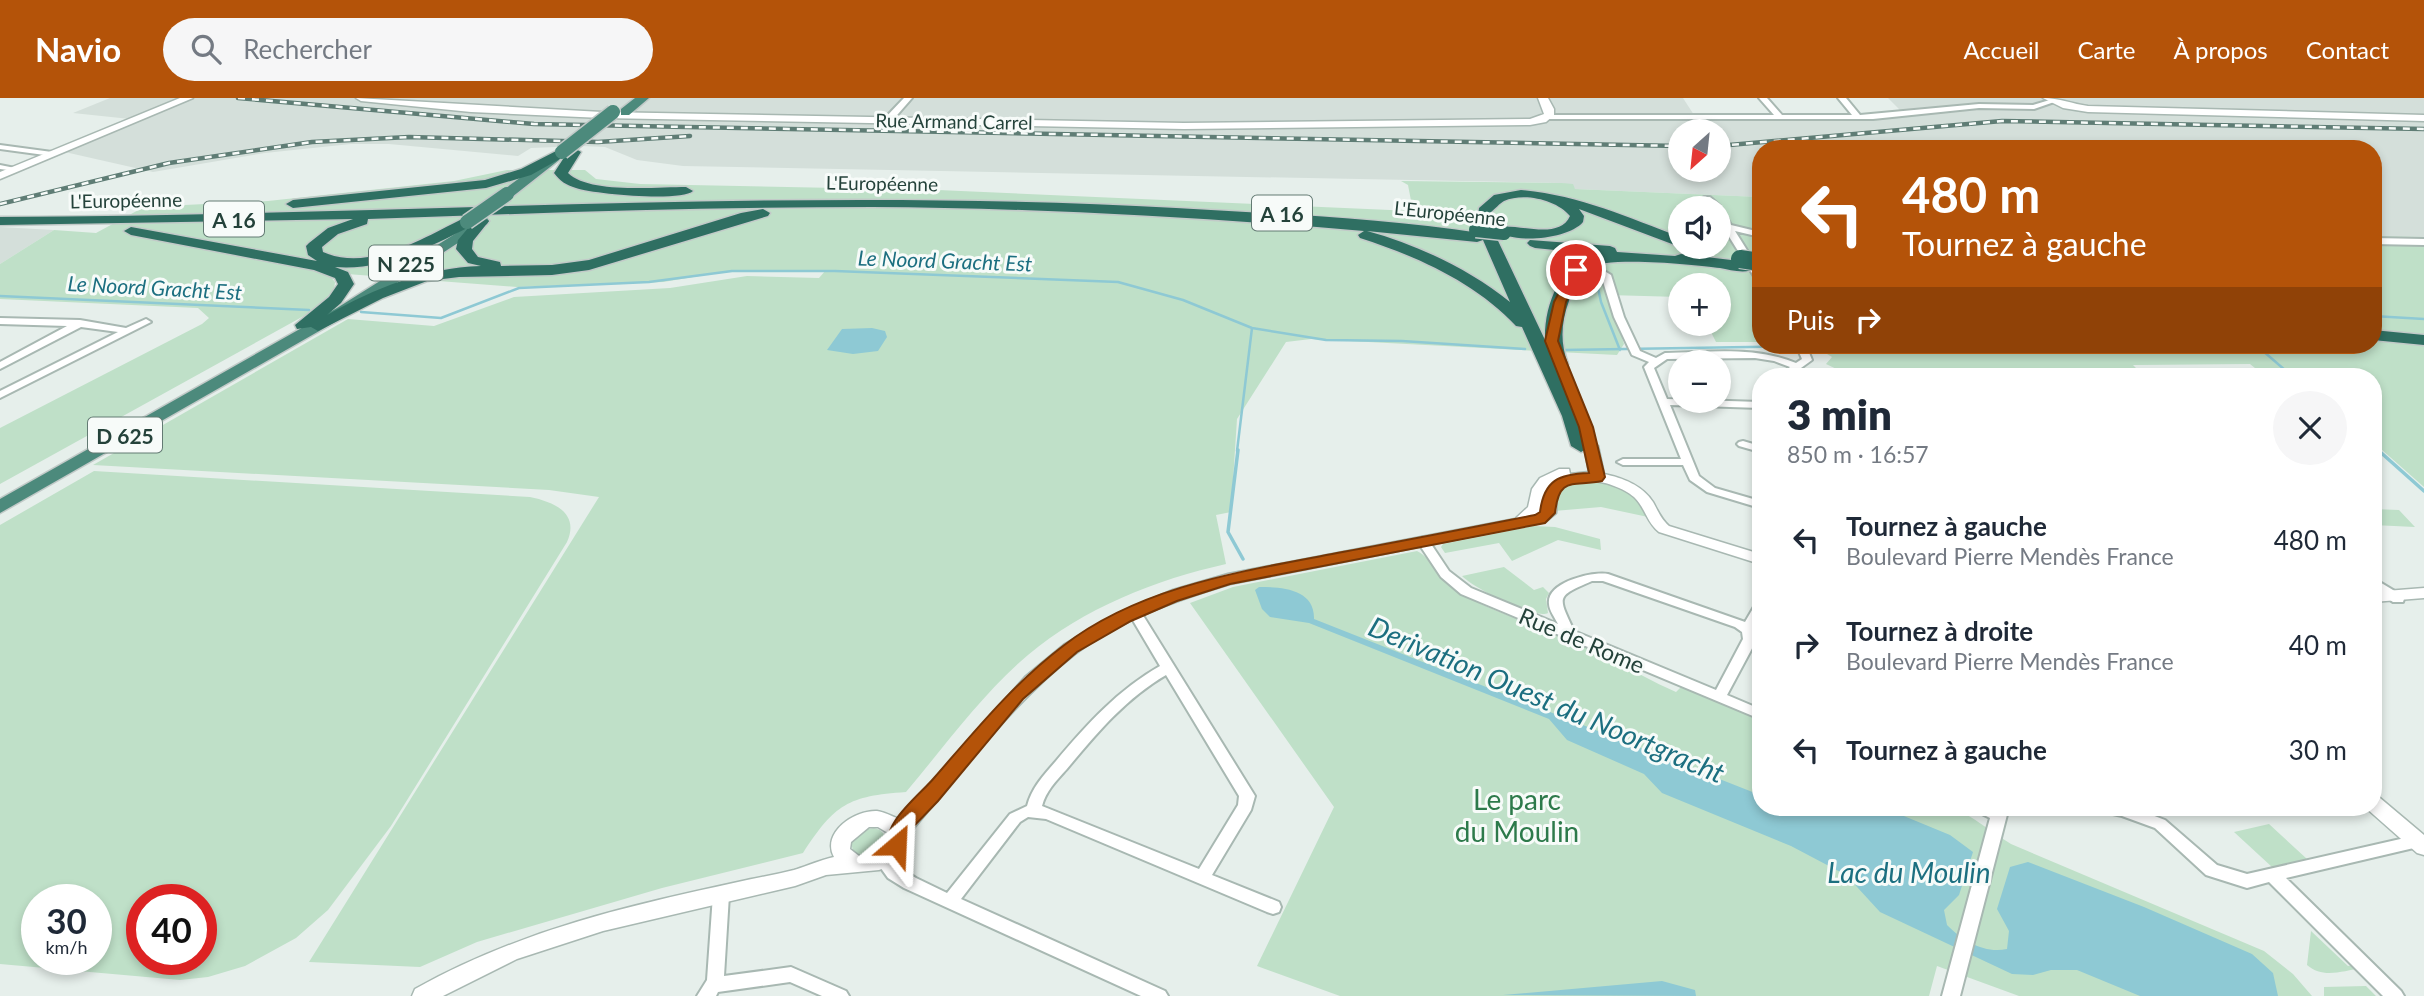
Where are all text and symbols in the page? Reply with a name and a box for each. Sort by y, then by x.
search box [163,18,653,81]
text: Navio [35,29,121,69]
icon: search [187,30,225,68]
text: Rechercher [243,33,372,65]
text: Accueil [1963,35,2039,64]
text: Carte [2077,35,2135,64]
text: À propos [2173,35,2268,64]
text: Contact [2306,35,2389,64]
street label: Rue Armand Carrel [875,108,1033,134]
north arrow [1668,119,1731,182]
map controls [1668,119,1731,413]
text: 480 m [1902,165,2040,223]
icon: left [1787,168,1878,259]
street label: L'Européenne [826,171,938,195]
street label: L'Européenne [70,188,182,212]
road number: A 16 [1252,195,1312,230]
street label: L'Européenne [1393,196,1507,230]
button: sound [1668,196,1731,259]
road number: A 16 [204,202,264,236]
text: Tournez à gauche [1902,224,2147,263]
pin [1546,240,1606,300]
water label: Le Noord Gracht Est [857,244,1033,276]
road number: N 225 [369,246,443,280]
icon: arrive [1557,251,1595,289]
water label: Le Noord Gracht Est [67,270,243,304]
button: + [1668,273,1731,336]
icon: right [1849,301,1887,339]
text: Puis [1787,304,1835,336]
button: − [1668,350,1731,413]
text: 3 min [1787,389,1892,439]
button: close [2273,391,2347,465]
road number: D 625 [88,418,162,452]
text: 850 m · 16:57 [1787,440,1929,468]
text: Tournez à gauche [1846,510,2047,542]
icon: left [1787,521,1825,559]
text: 480 m [2274,524,2347,556]
text: Boulevard Pierre Mendès France [1846,542,2174,570]
street label: Rue de Rome [1515,601,1649,679]
water label: Derivation Ouest du Noortgracht [1364,608,1730,790]
text: Tournez à droite [1846,615,2033,647]
icon: right [1787,626,1825,664]
text: 40 m [2289,629,2347,661]
text: Boulevard Pierre Mendès France [1846,647,2174,675]
icon: left [1787,731,1825,769]
text: Tournez à gauche [1846,734,2047,766]
text: 30 m [2289,734,2347,766]
park label: Le parc du Moulin [1455,782,1579,848]
position arrow [860,808,934,882]
water label: Lac du Moulin [1827,855,1991,889]
speed limit sign: 40 [126,884,217,975]
text: 30 [46,899,87,941]
text: km/h [45,936,88,958]

